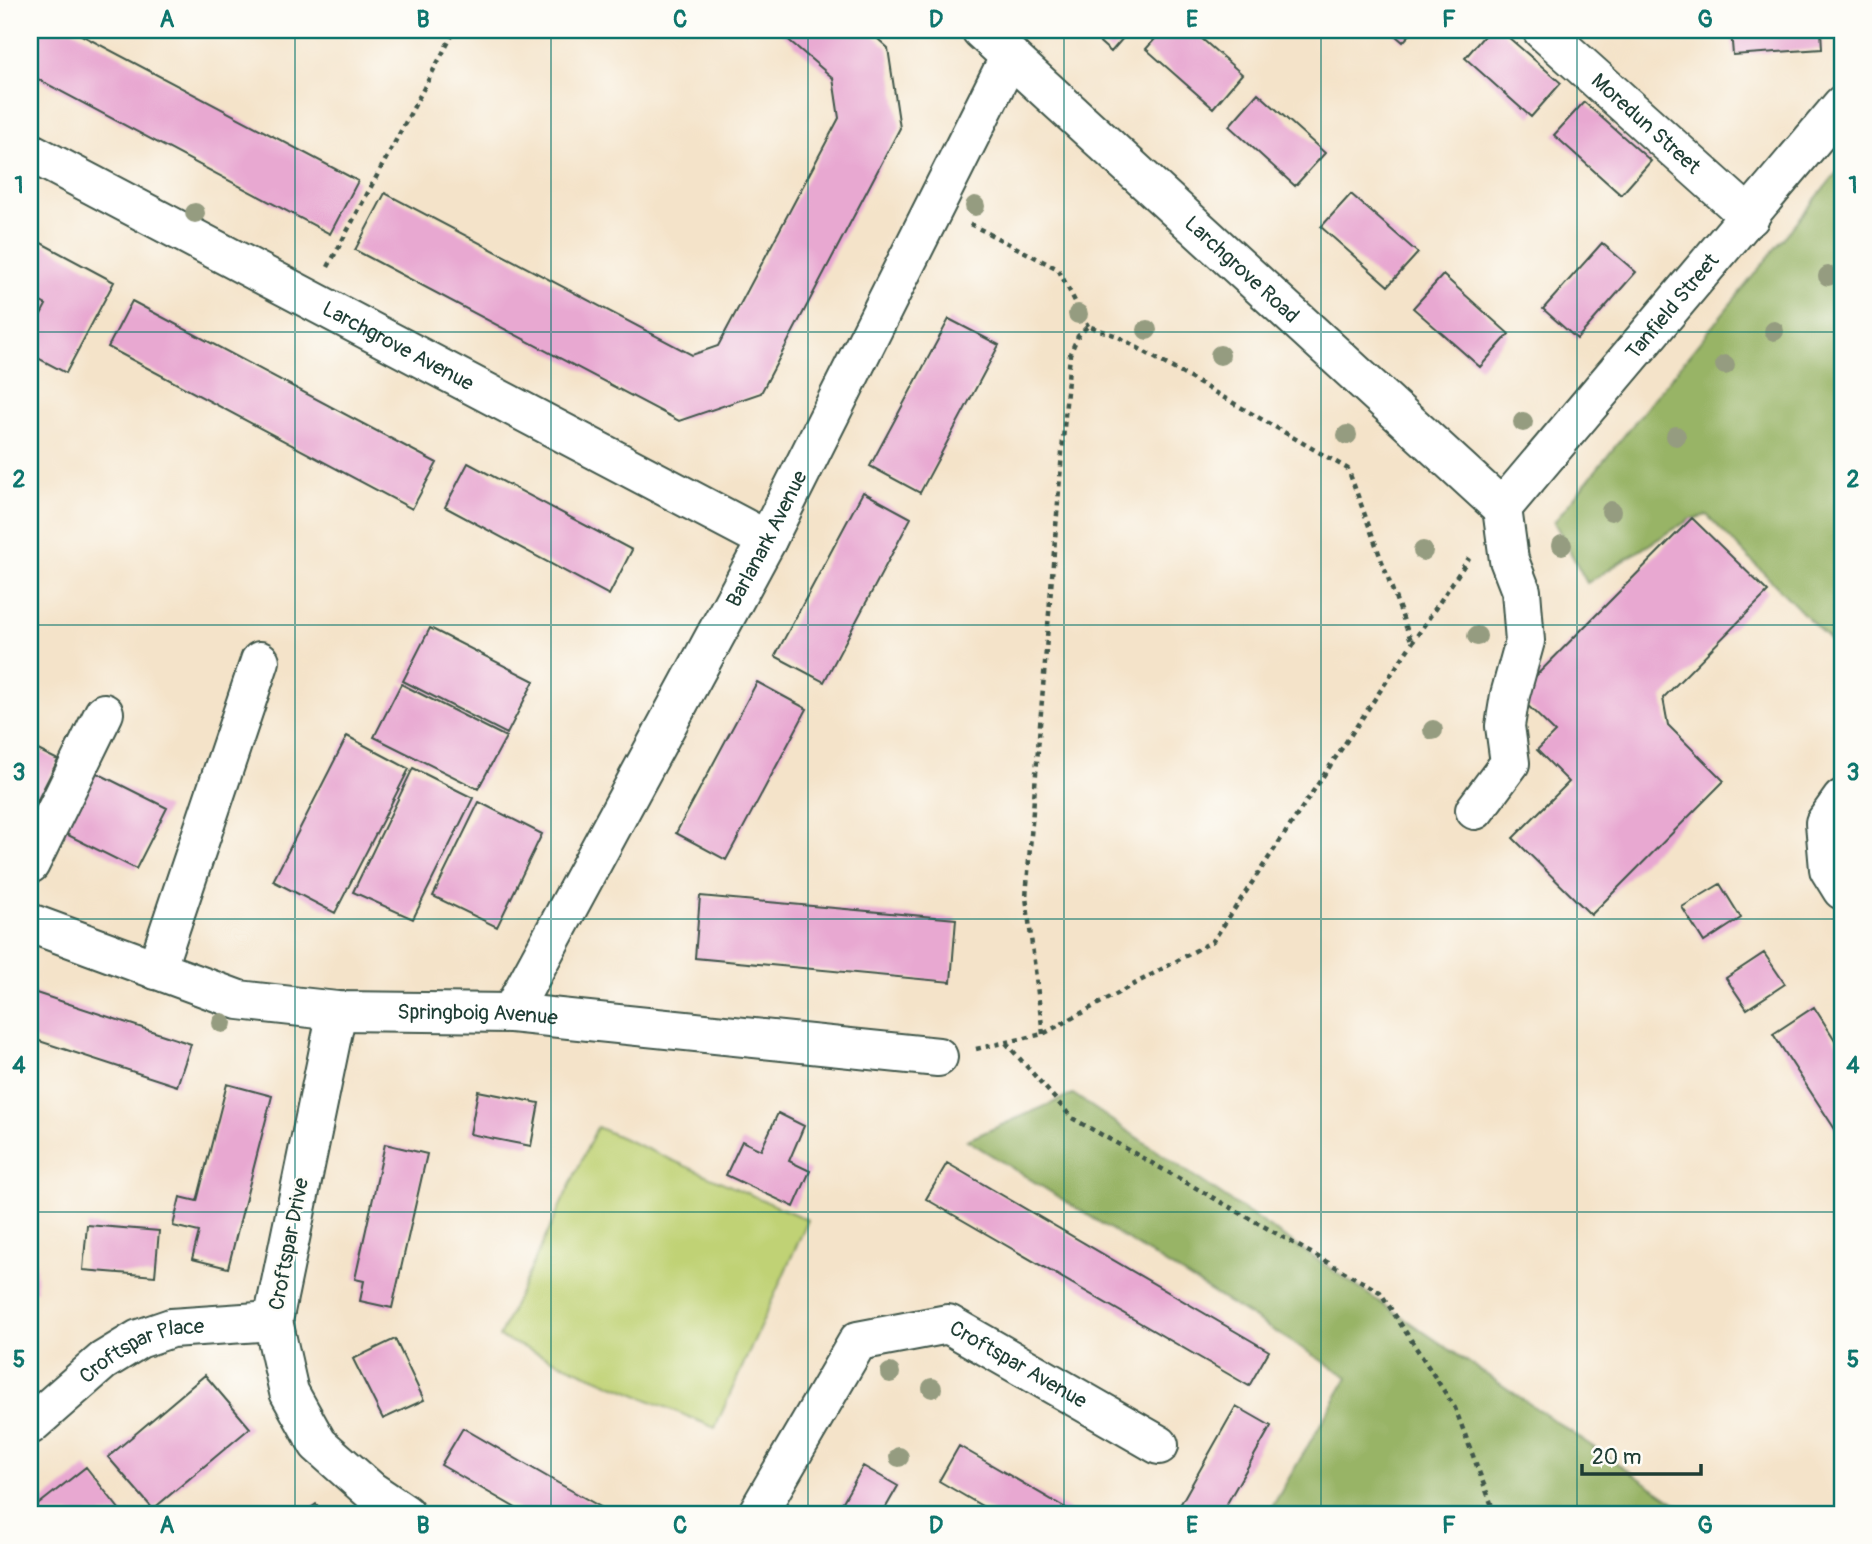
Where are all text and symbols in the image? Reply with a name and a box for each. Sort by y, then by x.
text: A [160,5,175,34]
text: B [416,5,430,34]
text: C [673,5,687,34]
text: D [929,5,943,34]
text: E [1186,5,1198,34]
text: F [1442,5,1456,34]
text: G [1697,5,1713,34]
street label: Moredun Street [1586,67,1707,180]
text: 1 [15,171,24,200]
text: 1 [1849,171,1858,200]
street label: Larchgrove Road [1179,210,1305,329]
street label: Tanfield Street [1620,247,1725,365]
street label: Larchgrove Avenue [318,295,479,397]
text: 2 [13,465,26,494]
street label: Barlanark Avenue [720,465,814,612]
text: 2 [1847,465,1860,494]
text: 3 [13,758,25,787]
text: 3 [1847,758,1859,787]
street label: Springboig Avenue [397,998,560,1031]
text: 4 [12,1051,26,1080]
text: 4 [1846,1051,1860,1080]
street label: Croftspar Drive [263,1175,315,1312]
street label: Croftspar Place [73,1312,206,1389]
street label: Croftspar Avenue [945,1314,1092,1415]
text: 5 [13,1345,25,1374]
text: 5 [1847,1345,1859,1374]
scale bar [1582,1432,1700,1476]
text: 20 m [1592,1444,1641,1471]
text: A [160,1511,175,1540]
text: B [416,1511,430,1540]
text: C [673,1511,687,1540]
text: D [929,1511,943,1540]
text: E [1186,1511,1198,1540]
text: F [1442,1511,1456,1540]
text: G [1697,1511,1713,1540]

